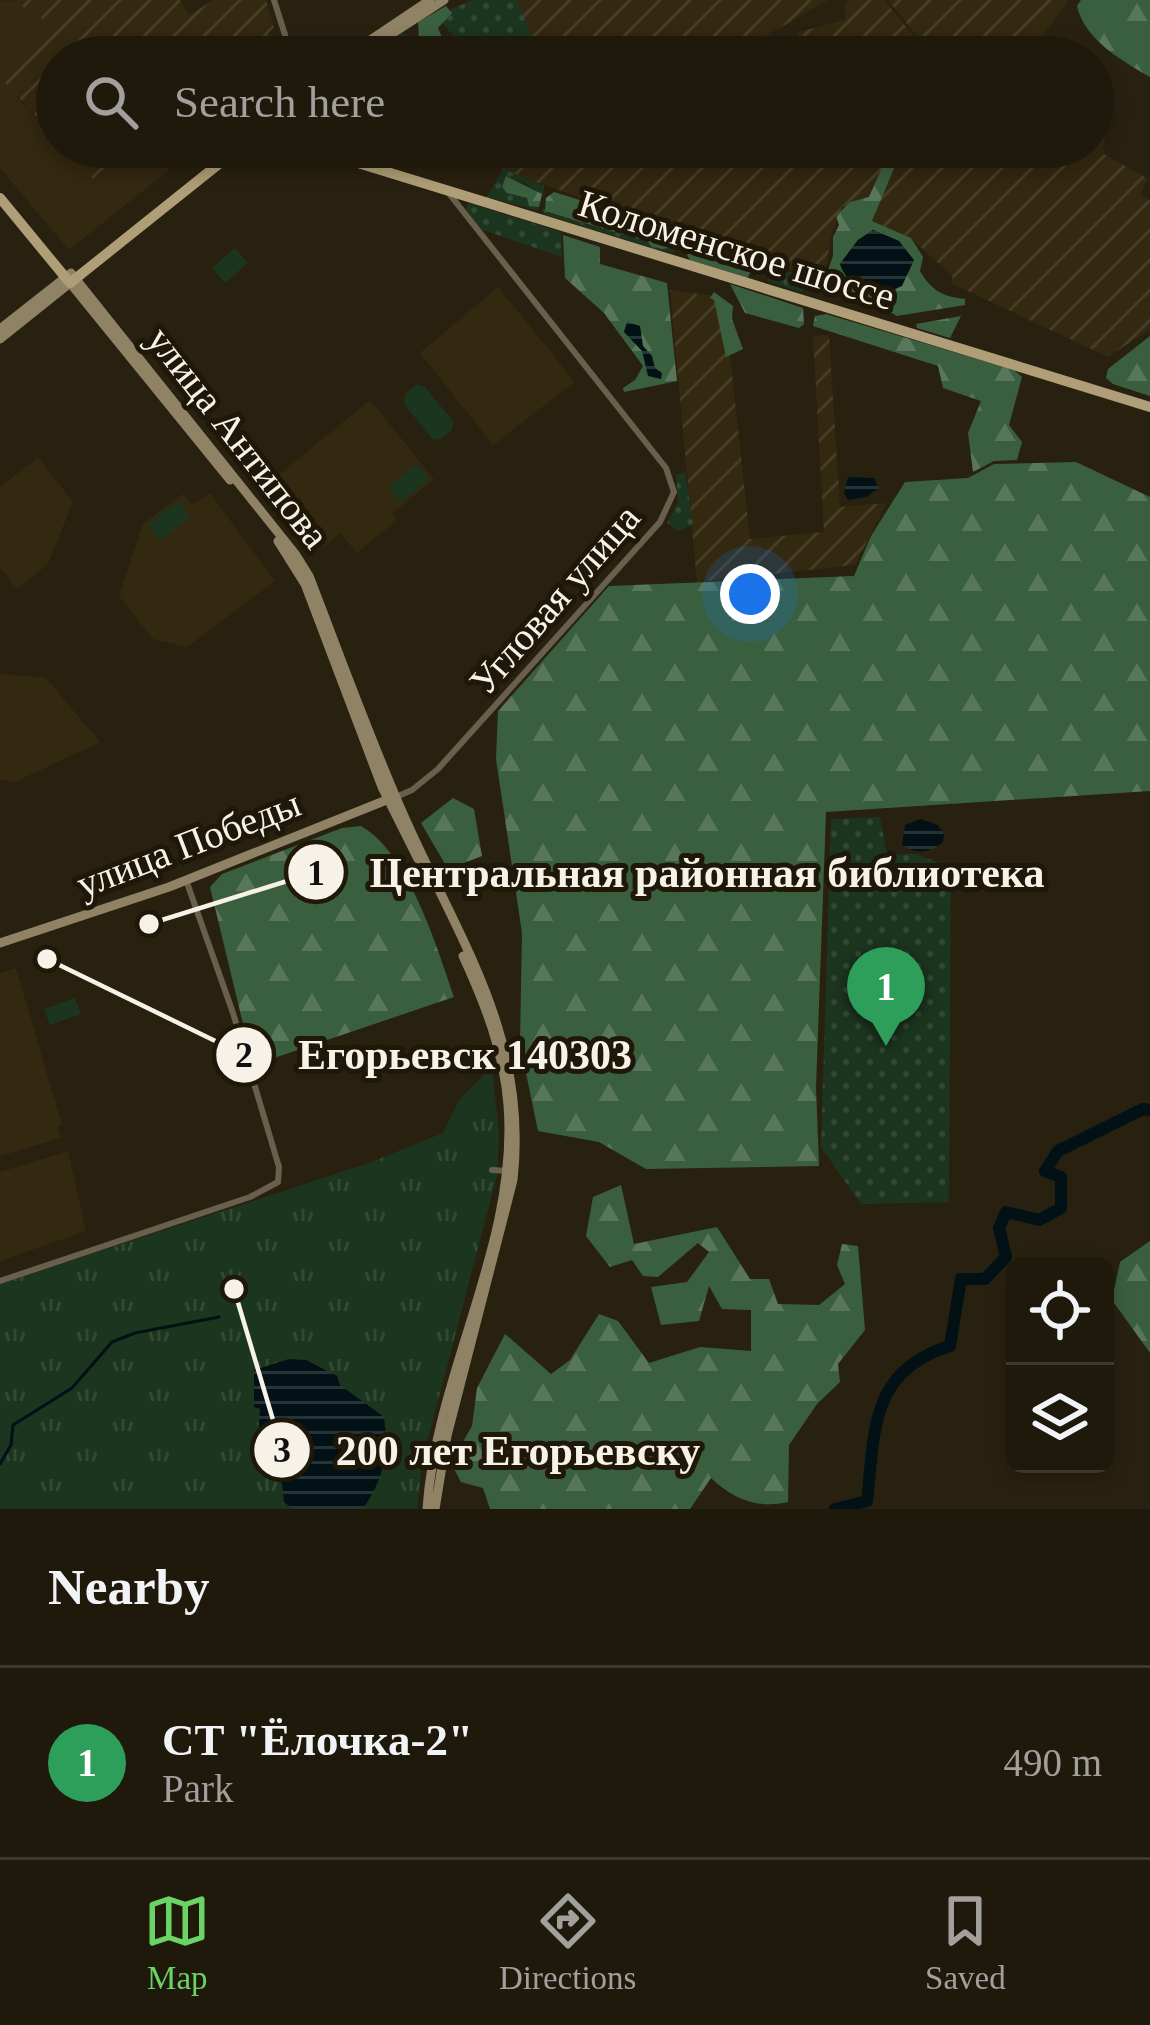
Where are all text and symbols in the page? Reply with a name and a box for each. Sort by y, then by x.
search box [36,36,1114,168]
icon: search [78,69,144,135]
text: Search here [174,77,385,127]
street label: Коломенское шоссе [574,181,900,318]
street label: улица Антипова [138,318,338,557]
street label: Угловая улица [461,496,649,703]
your location [720,564,780,624]
street label: улица Победы [70,781,306,907]
callout: Центральная районная библиотека [286,833,1069,911]
text: Центральная районная библиотека [370,850,1044,896]
text: 1 [307,853,325,893]
pin: 1 [847,947,925,1046]
callout: Егорьевск 140303 [214,1016,656,1094]
text: Егорьевск 140303 [298,1032,632,1078]
text: 2 [235,1035,253,1075]
map controls [1006,1257,1114,1473]
button: locate [1006,1257,1114,1365]
button: layers [1006,1365,1114,1473]
callout: 200 лет Егорьевску [252,1411,725,1489]
text: 200 лет Егорьевску [336,1428,700,1474]
text: 3 [273,1430,291,1470]
text: Nearby [48,1559,209,1615]
text: СТ "Ёлочка-2" [162,1715,473,1765]
text: 1 [77,1741,97,1784]
text: 490 m [1003,1741,1102,1784]
text: Park [162,1767,234,1810]
tab: Map [144,1888,210,1997]
tab: Directions [499,1888,636,1997]
tab: Saved [925,1888,1006,1997]

